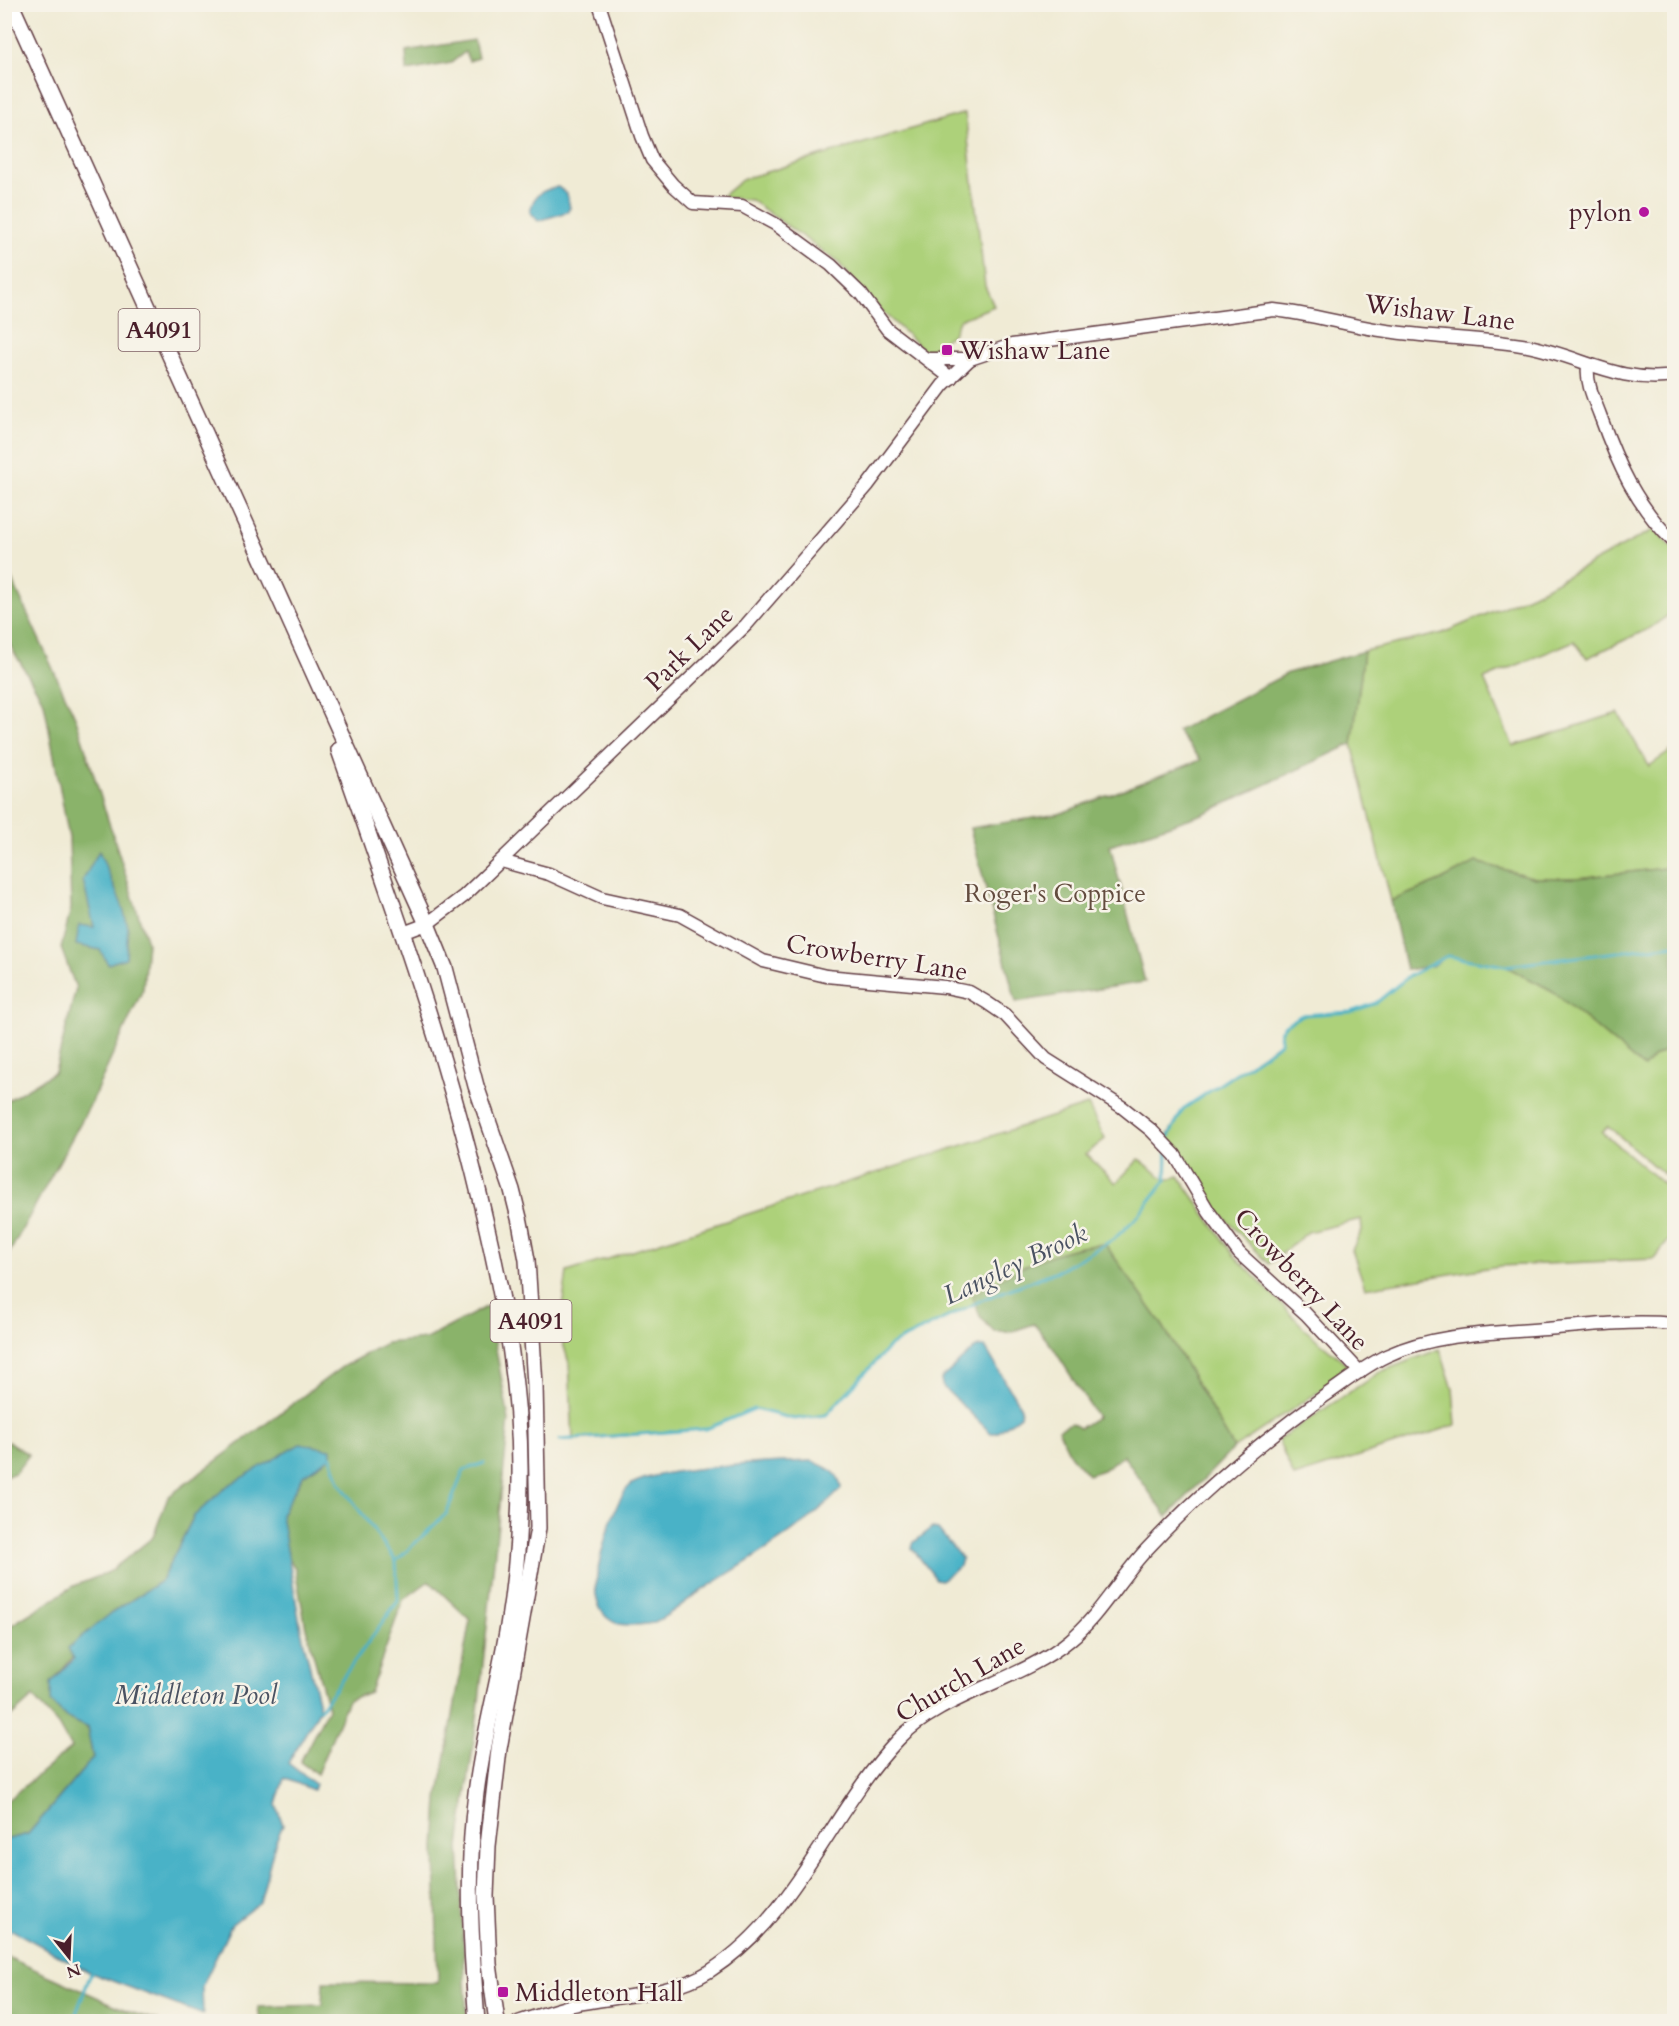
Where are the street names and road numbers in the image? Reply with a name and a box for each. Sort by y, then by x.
street label: Wishaw Lane [1362,286,1517,339]
road number: A4091 [118,309,200,351]
street label: Park Lane [637,597,741,699]
street label: Crowberry Lane [784,926,970,989]
street label: Crowberry Lane [1226,1200,1377,1358]
road number: A4091 [490,1300,572,1342]
street label: Church Lane [889,1628,1032,1731]

